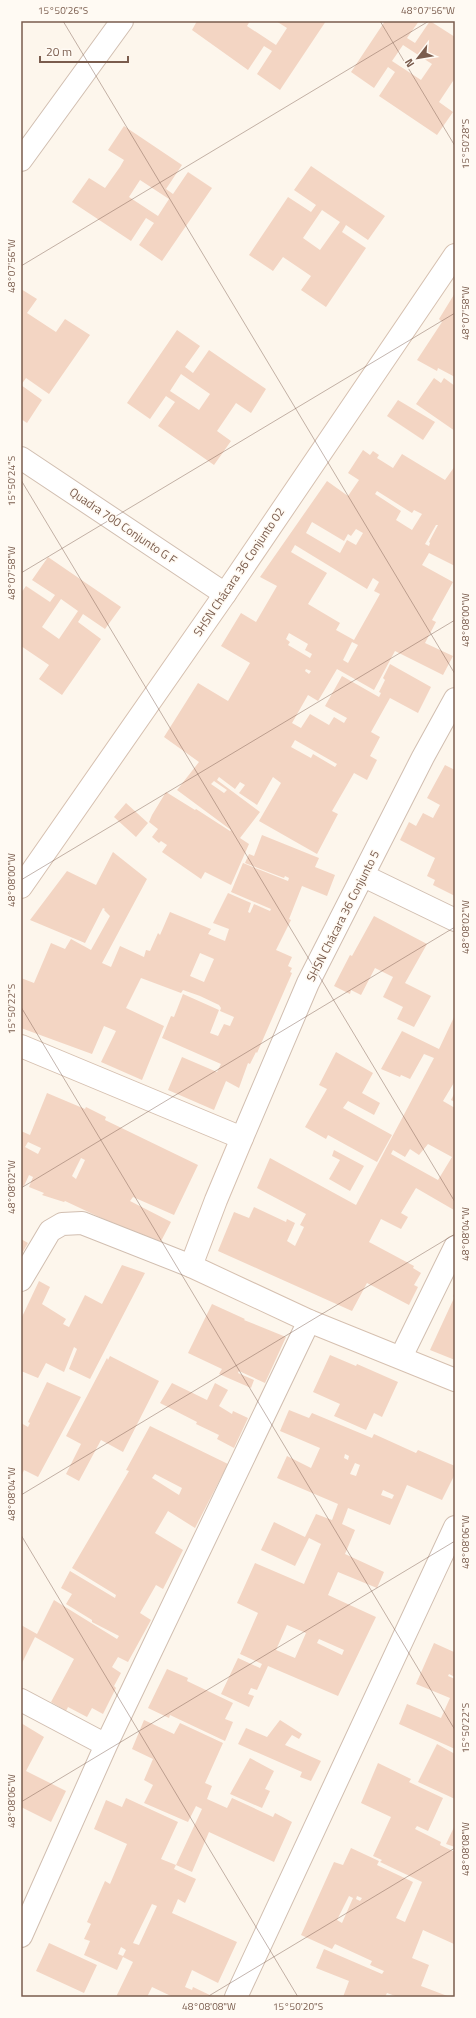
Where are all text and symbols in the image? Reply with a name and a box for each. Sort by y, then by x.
text: 15°50'26"S [38,3,88,18]
text: 48°07'56"W [401,3,455,18]
scale bar [40,38,128,64]
north arrow [398,38,438,78]
text: 20 m [46,42,72,61]
text: N [401,56,418,71]
text: 15°50'28"S [458,119,473,169]
text: 48°07'56"W [4,239,19,293]
text: 48°07'58"W [458,286,473,340]
text: 15°50'24"S [4,456,19,506]
street label: Quadra 700 Conjunto G F [66,482,181,569]
street label: SHSN Chácara 36 Conjunto 02 [188,503,289,640]
text: 48°07'58"W [4,546,19,600]
text: 48°08'00"W [458,593,473,647]
street label: SHSN Chácara 36 Conjunto 5 [301,846,384,985]
text: 48°08'00"W [4,853,19,907]
text: 48°08'02"W [458,900,473,954]
text: 15°50'22"S [4,984,19,1034]
text: 48°08'02"W [4,1160,19,1214]
text: 48°08'04"W [458,1207,473,1261]
text: 48°08'04"W [4,1467,19,1521]
text: 48°08'06"W [458,1515,473,1569]
text: 15°50'22"S [458,1703,473,1753]
text: 48°08'06"W [4,1774,19,1828]
text: 48°08'08"W [458,1822,473,1876]
text: 48°08'08"W [182,1999,236,2014]
text: 15°50'20"S [273,1999,323,2014]

